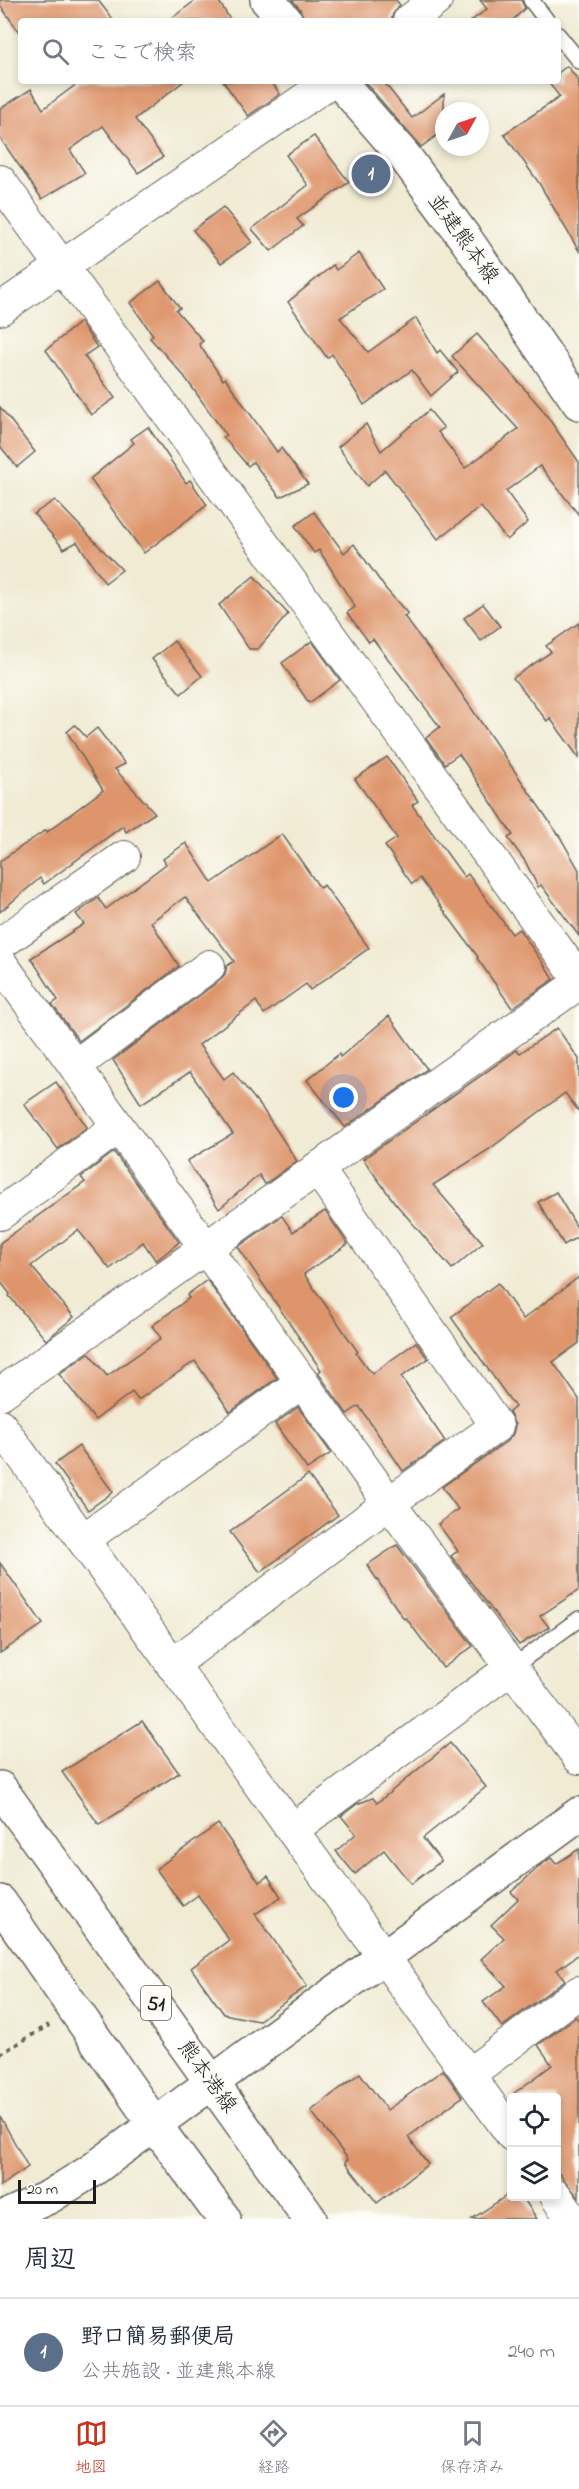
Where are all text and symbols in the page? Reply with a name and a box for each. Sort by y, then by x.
search box [18,18,561,84]
icon: search [39,35,72,68]
text: ここで検索 [87,38,197,70]
north arrow [435,102,489,156]
pin: 1 [352,152,391,196]
street label: 並建熊本線 [419,188,505,290]
your location [329,1083,358,1112]
road number: 51 [141,1986,171,2020]
street label: 熊本港線 [170,2034,243,2120]
map controls [507,2093,561,2201]
button: locate [507,2093,561,2147]
button: layers [507,2147,561,2201]
scale bar [18,2177,96,2204]
text: 20 m [27,2178,58,2202]
text: 周辺 [24,2242,76,2280]
text: 野口簡易郵便局 [81,2322,235,2354]
text: 1 [40,2338,47,2367]
text: 240 m [508,2338,555,2367]
text: 公共施設 · 並建熊本線 [81,2358,275,2387]
tab: 地図 [75,2417,108,2480]
tab: 経路 [257,2417,290,2480]
tab: 保存済み [440,2417,504,2480]

